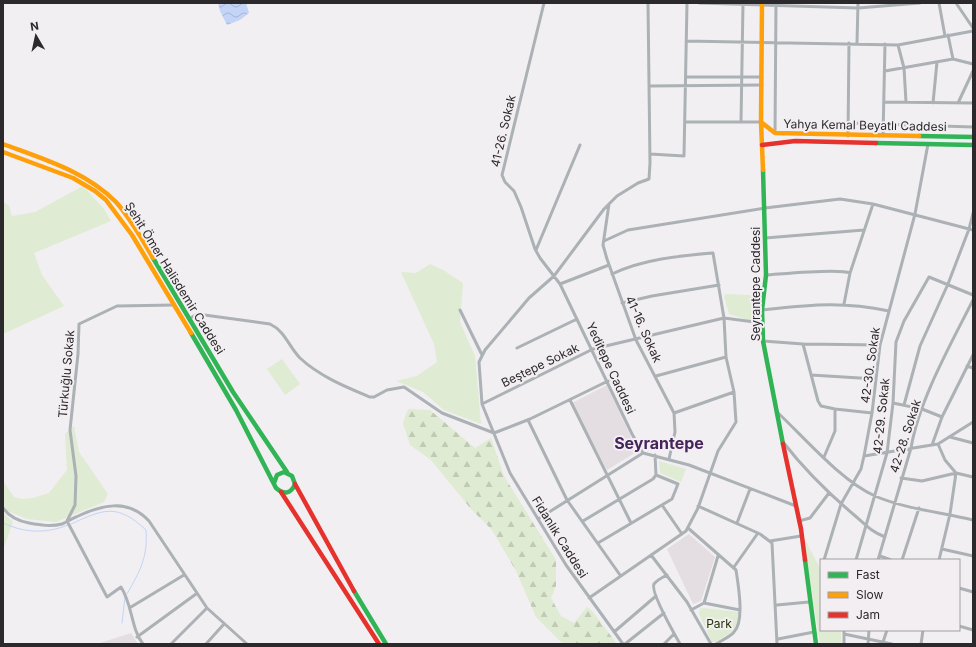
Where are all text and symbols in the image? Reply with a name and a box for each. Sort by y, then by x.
north arrow [16,16,56,56]
text: N [29,19,40,34]
street label: 41-26. Sokak [487,93,519,169]
street label: Yahya Kemal Beyatlı Caddesi [783,116,947,134]
street label: Şehit Ömer Halisdemir Caddesi [122,199,228,357]
street label: Seyrantepe Caddesi [748,227,763,341]
street label: 41-16. Sokak [623,293,666,365]
street label: Yeditepe Caddesi [583,320,639,416]
street label: 42-30. Sokak [857,326,883,404]
street label: Türkuğlu Sokak [55,329,77,419]
street label: Beştepe Sokak [499,340,582,390]
street label: 42-29. Sokak [870,377,892,455]
street label: 42-28. Sokak [886,397,924,475]
district label: Seyrantepe [614,433,704,453]
street label: Fidanlık Caddesi [529,493,591,581]
legend [820,559,960,631]
text: Fast [856,567,880,582]
text: Slow [856,587,884,602]
text: Jam [856,607,880,622]
park label: Park [706,616,732,631]

